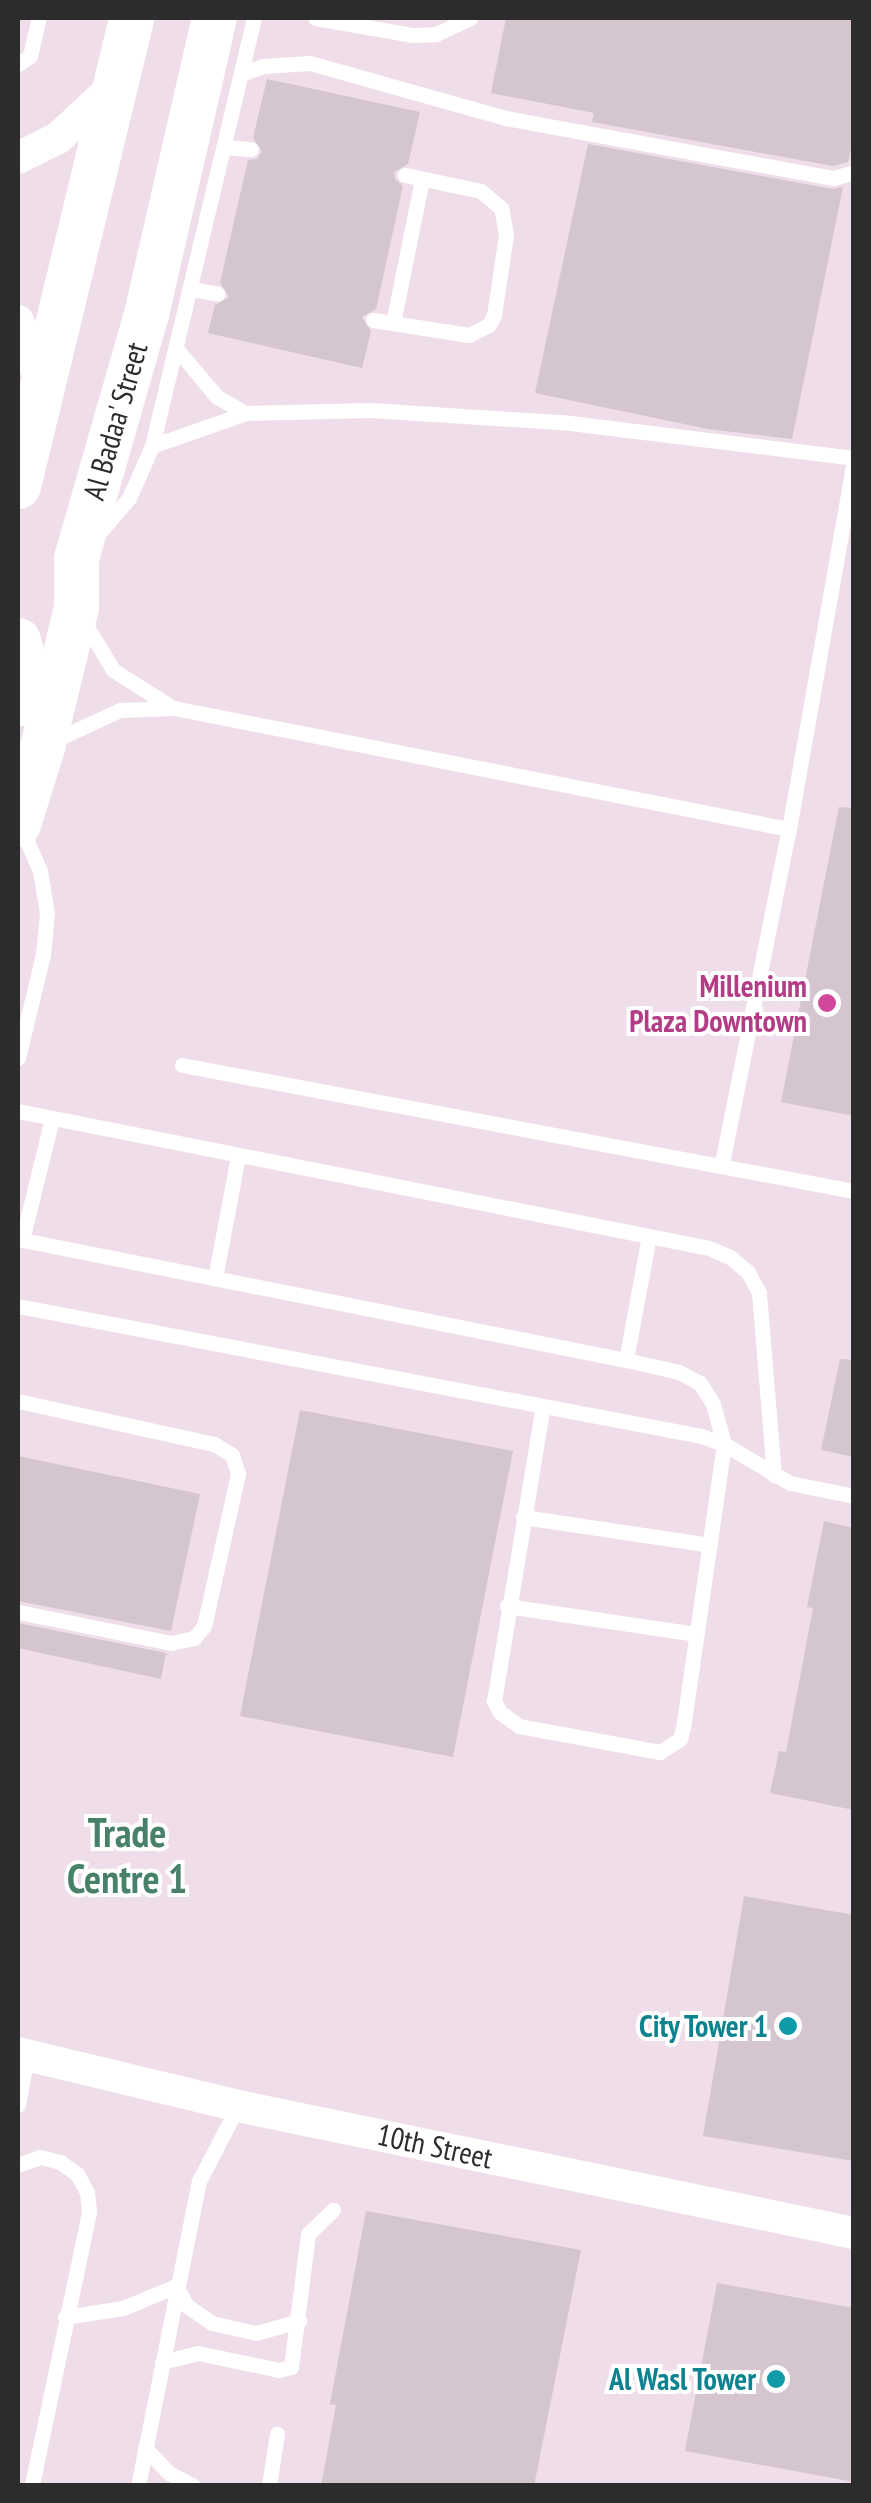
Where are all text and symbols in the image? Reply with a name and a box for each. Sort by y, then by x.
street label: Al Badaa' Street [75,337,155,505]
place label: Millenium Plaza Downtown [629,968,807,1038]
marker: Millenium Plaza Downtown [816,992,838,1014]
district label: Trade Centre 1 [67,1808,187,1902]
place label: City Tower 1 [637,2008,768,2044]
marker: City Tower 1 [777,2015,799,2037]
street label: 10th Street [374,2116,496,2176]
place label: Al Wasl Tower [607,2361,756,2397]
marker: Al Wasl Tower [765,2368,787,2390]

